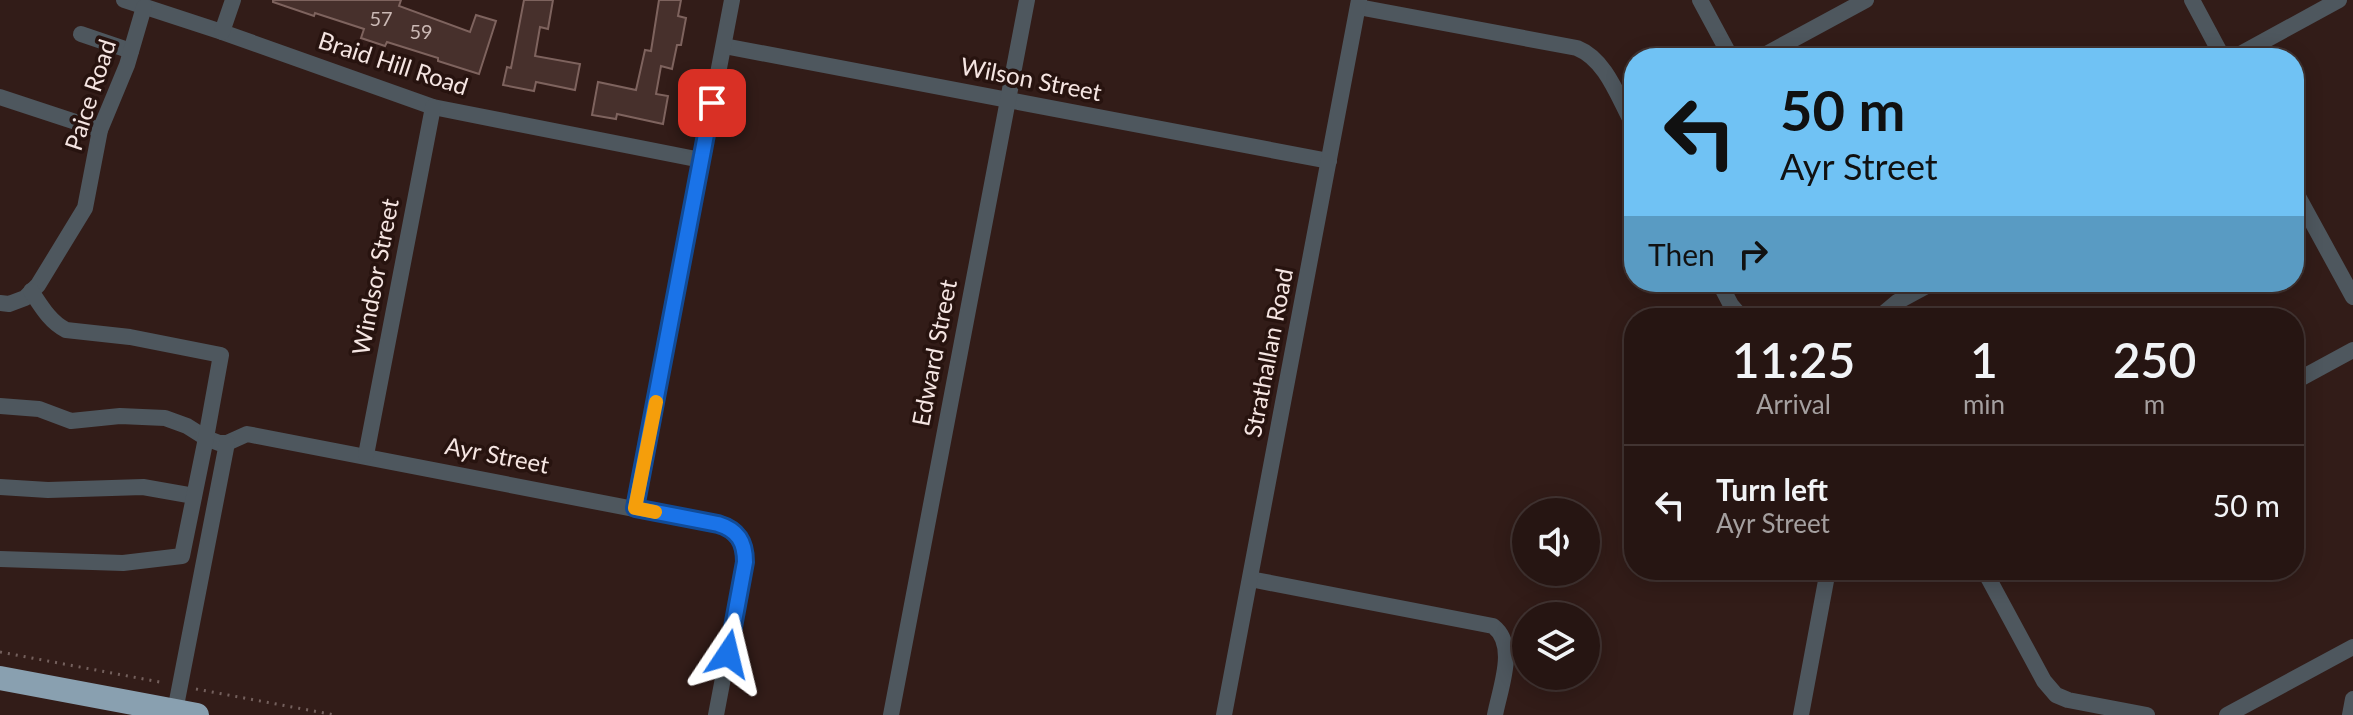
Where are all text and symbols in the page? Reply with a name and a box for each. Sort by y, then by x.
house number: 57 [369,6,393,30]
house number: 59 [409,19,433,43]
street label: Braid Hill Road [315,25,472,100]
street label: Paice Road [58,35,121,154]
street label: Wilson Street [958,51,1105,106]
pin [678,69,746,137]
text: 50 m [1780,76,1905,143]
icon: left [1648,80,1752,184]
icon: arrive [690,81,734,125]
text: Ayr Street [1780,144,1938,188]
street label: Windsor Street [345,196,404,357]
icon: right [1731,232,1775,276]
text: Then [1648,236,1715,272]
street label: Strathallan Road [1237,266,1298,440]
street label: Edward Street [905,277,962,428]
text: 11:25 [1732,331,1855,388]
text: 1 [1970,331,1998,388]
text: 250 [2113,331,2196,388]
text: Arrival [1756,388,1831,420]
text: min [1963,388,2005,420]
text: m [2144,388,2165,420]
street label: Ayr Street [443,430,552,479]
text: Turn left [1716,471,1828,507]
icon: left [1648,483,1692,527]
text: 50 m [2213,487,2280,523]
map controls [1512,498,1600,690]
button: sound [1512,498,1600,586]
text: Ayr Street [1716,507,1830,539]
button: layers [1512,602,1600,690]
position arrow [686,612,770,696]

